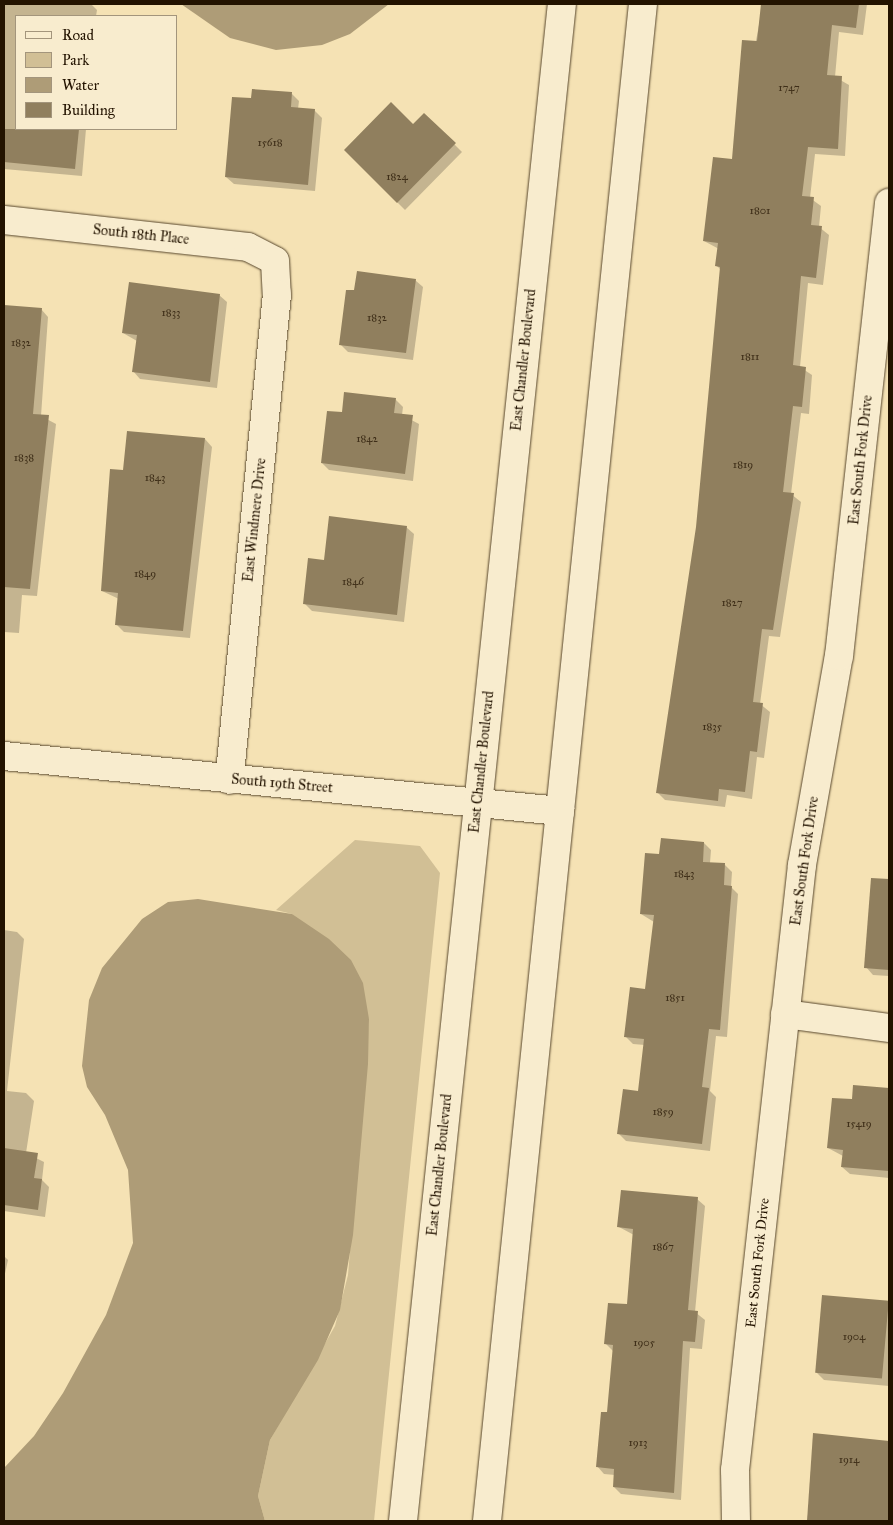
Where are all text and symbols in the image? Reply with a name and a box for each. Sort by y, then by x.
legend [15,15,178,130]
text: Road [62,26,94,44]
text: Park [62,51,89,69]
text: Water [62,76,99,94]
house number: 1747 [778,81,800,95]
text: Building [62,101,115,119]
house number: 15618 [257,136,283,150]
house number: 1824 [386,170,408,184]
house number: 1801 [750,204,770,218]
street label: South 18th Place [92,222,190,248]
street label: East Chandler Boulevard [508,288,540,432]
house number: 1833 [162,306,180,320]
house number: 1832 [367,311,387,325]
house number: 1832 [11,336,31,350]
house number: 1811 [741,350,759,364]
street label: East South Fork Drive [846,394,876,526]
house number: 1842 [356,432,378,446]
house number: 1838 [14,451,34,465]
street label: East Windmere Drive [240,457,270,583]
house number: 1819 [733,458,753,472]
house number: 1843 [145,471,165,485]
house number: 1849 [134,567,156,581]
house number: 1846 [342,575,364,589]
house number: 1827 [721,596,743,610]
street label: East Chandler Boulevard [466,690,498,834]
house number: 1835 [702,720,722,734]
street label: South 19th Street [231,771,333,797]
street label: East South Fork Drive [788,795,822,927]
house number: 1843 [674,867,694,881]
house number: 1851 [665,991,685,1005]
street label: East Chandler Boulevard [424,1093,456,1237]
house number: 1859 [652,1105,674,1119]
house number: 15419 [846,1117,872,1131]
street label: East South Fork Drive [743,1197,773,1329]
house number: 1867 [652,1240,674,1254]
house number: 1904 [843,1330,865,1344]
house number: 1905 [633,1336,655,1350]
house number: 1913 [629,1436,647,1450]
house number: 1914 [839,1453,859,1467]

